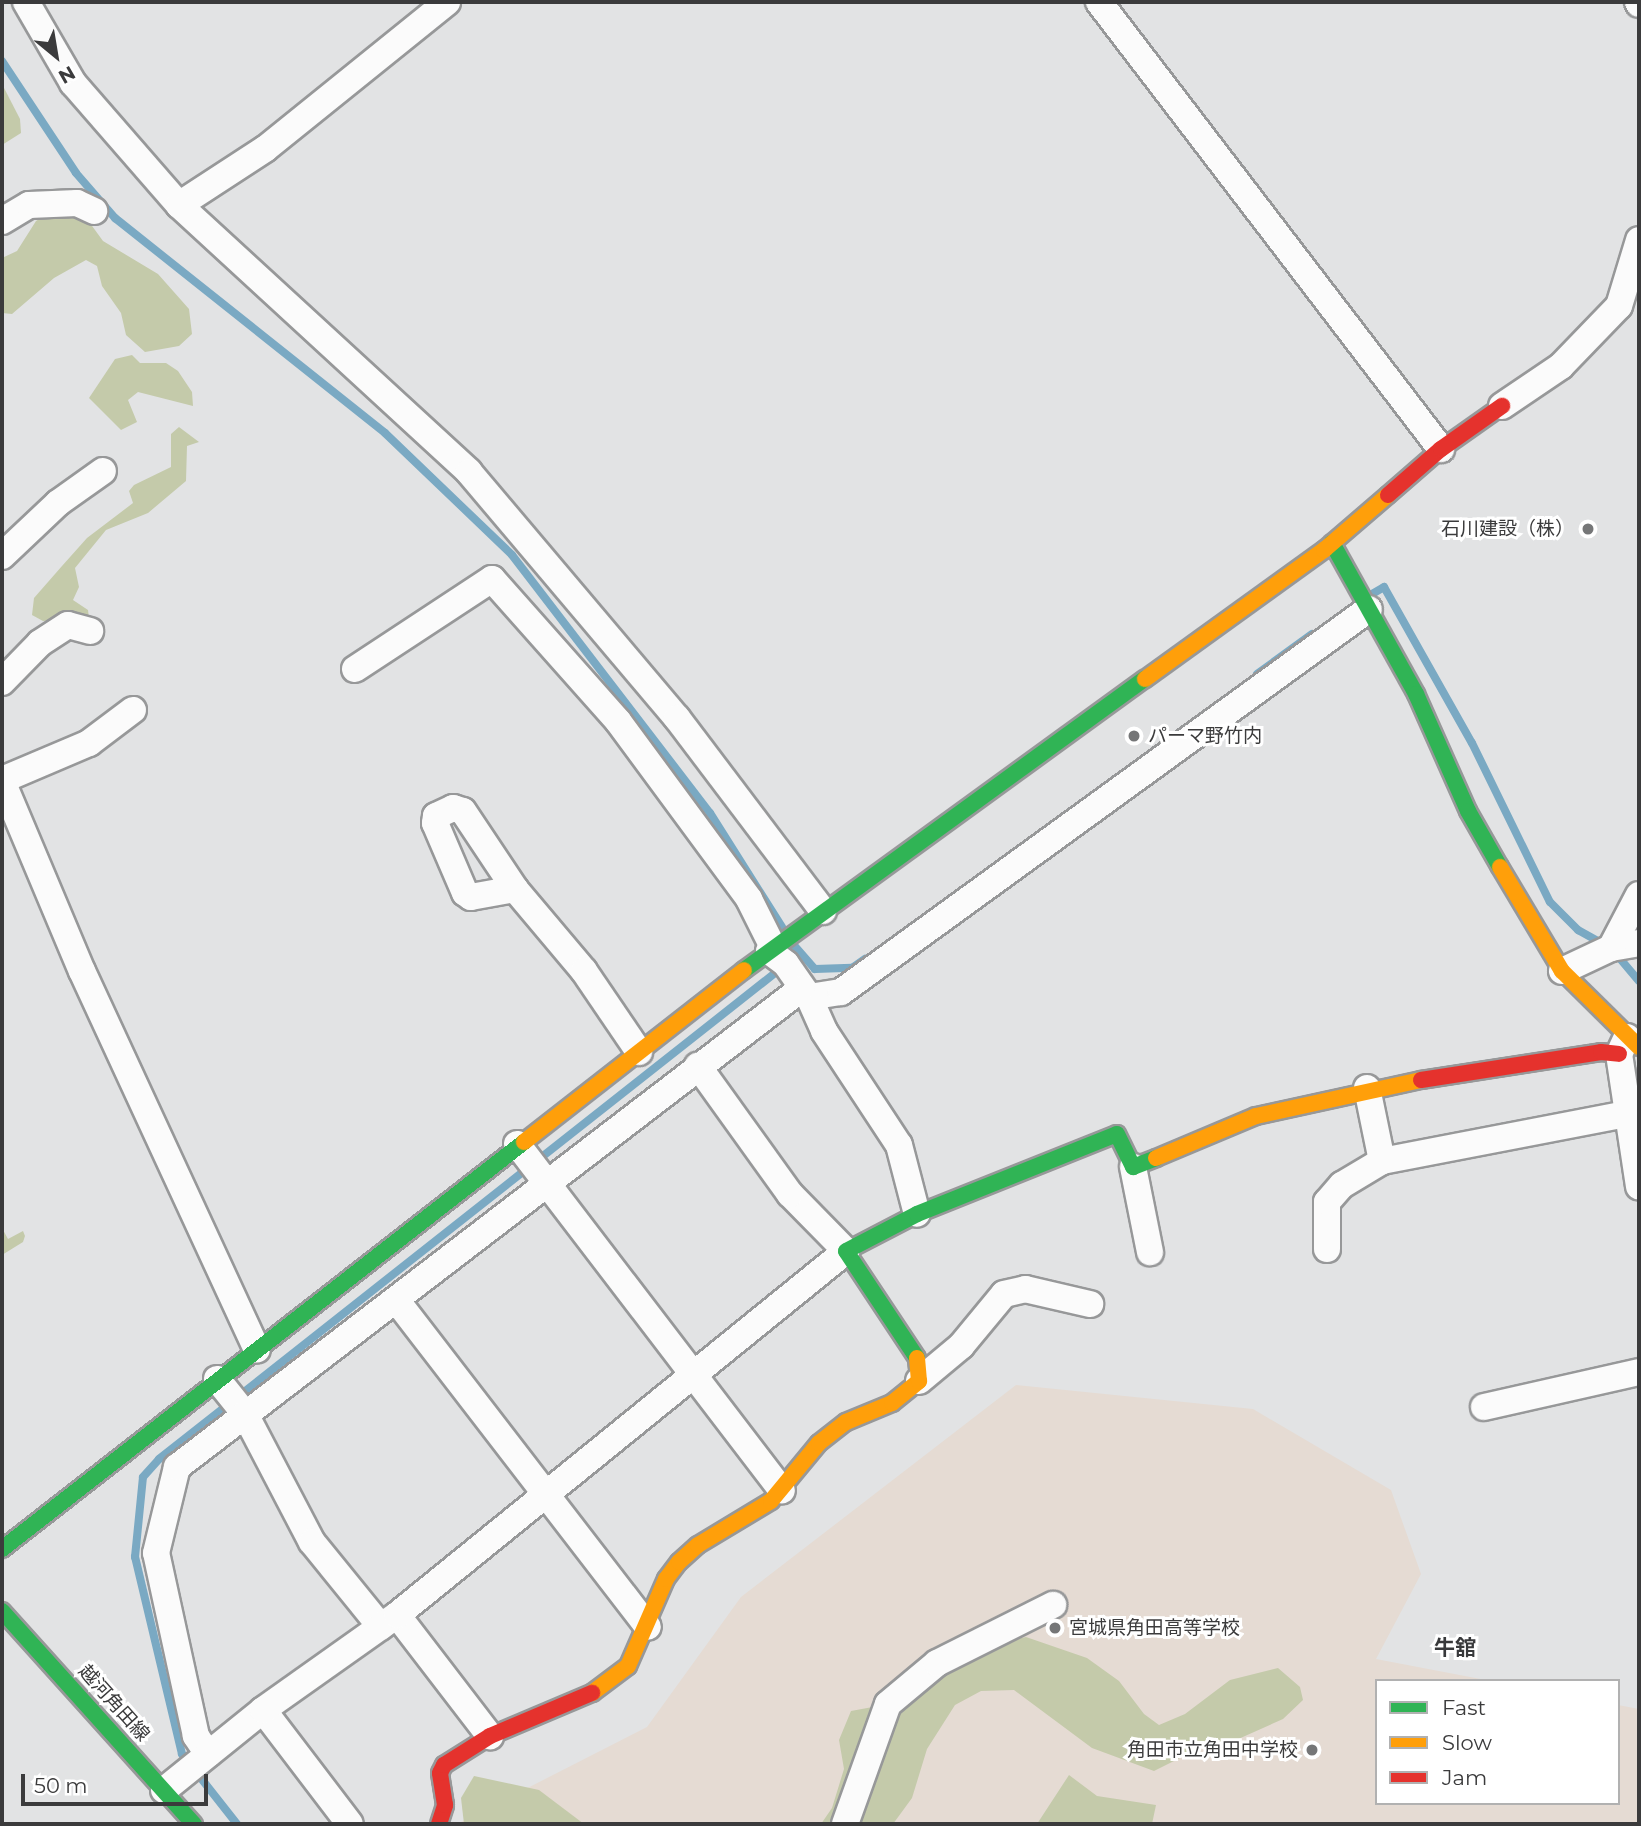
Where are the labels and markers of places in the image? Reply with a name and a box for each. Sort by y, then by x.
place label: 石川建設（株） [1441,518,1574,540]
marker: 石川建設（株） [1580,521,1596,537]
place label: パーマ野竹内 [1148,725,1262,747]
marker: パーマ野竹内 [1126,728,1142,744]
place label: 宮城県角田高等学校 [1069,1617,1240,1639]
marker: 宮城県角田高等学校 [1047,1620,1063,1636]
place label: 角田市立角田中学校 [1127,1739,1298,1761]
marker: 角田市立角田中学校 [1304,1742,1320,1758]

